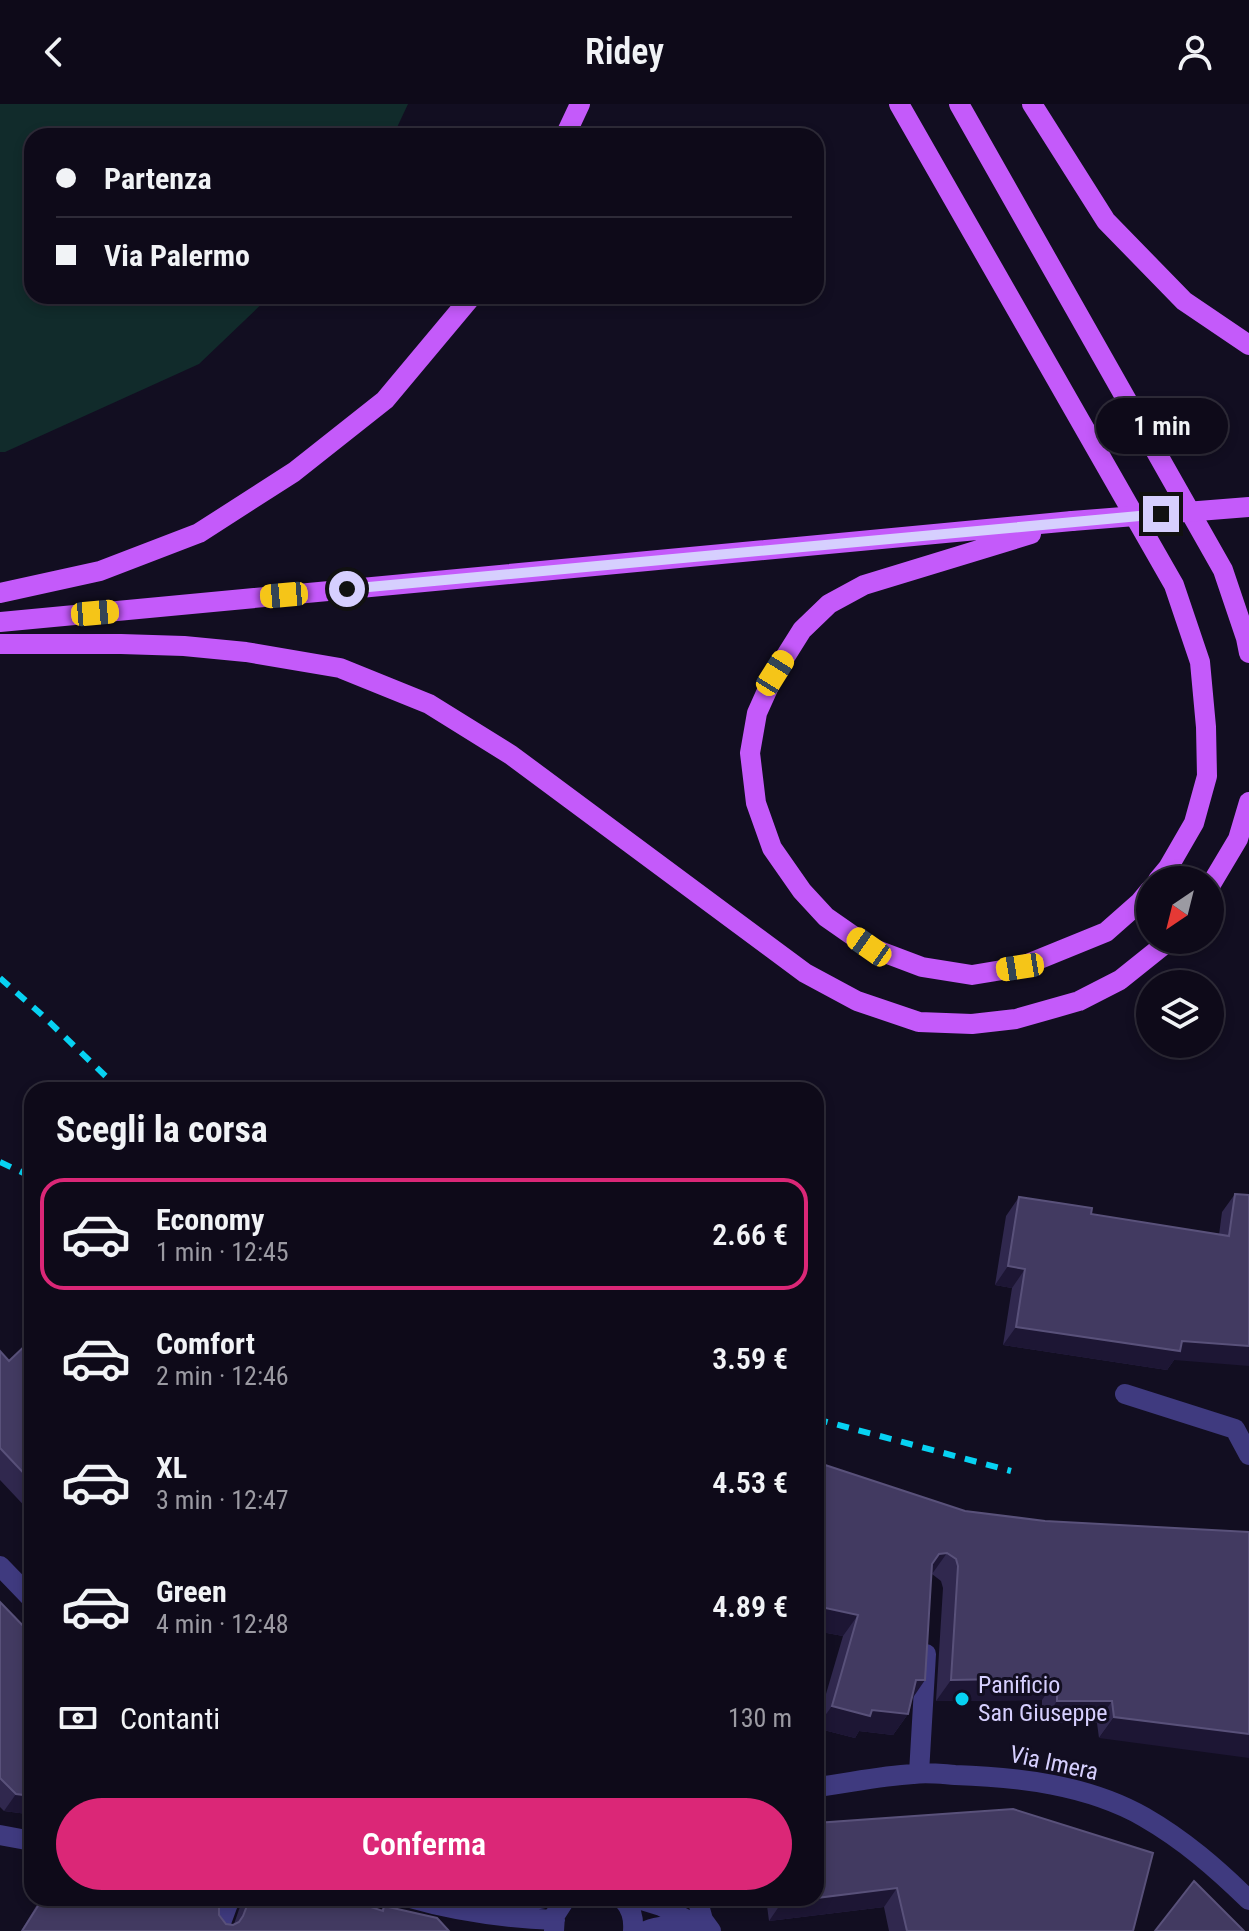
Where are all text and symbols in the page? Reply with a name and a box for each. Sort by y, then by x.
icon: back [32,30,76,74]
icon: person [1173,30,1217,74]
text: Ridey [585,31,664,73]
text: Partenza [104,161,212,196]
text: Via Palermo [104,238,250,273]
callout: 1 min [1095,398,1227,454]
text: 1 min [1133,411,1191,441]
route end [1143,496,1179,532]
route start [329,571,365,607]
car [259,581,309,609]
car [70,599,120,627]
car [752,646,798,700]
north arrow [1136,866,1224,954]
map controls [1136,866,1224,1058]
car [842,923,896,971]
car [994,951,1046,983]
button: layers [1136,970,1224,1058]
text: Scegli la corsa [56,1109,268,1151]
icon: car [60,1198,132,1270]
text: Economy [156,1202,264,1237]
text: 2.66 € [712,1217,788,1252]
text: 1 min · 12:45 [156,1237,289,1267]
icon: car [60,1322,132,1394]
text: Comfort [156,1326,255,1361]
text: 3.59 € [712,1341,788,1376]
text: 2 min · 12:46 [156,1361,289,1391]
icon: car [60,1446,132,1518]
text: XL [156,1450,187,1485]
text: 4.53 € [712,1465,788,1500]
text: 3 min · 12:47 [156,1485,289,1515]
icon: car [60,1570,132,1642]
text: Green [156,1574,227,1609]
text: 4.89 € [712,1589,788,1624]
text: 4 min · 12:48 [156,1609,289,1639]
place label: Panificio San Giuseppe [978,1671,1107,1727]
marker: Panificio San Giuseppe [953,1690,971,1708]
icon: cash [56,1696,100,1740]
text: Contanti [120,1701,220,1736]
text: 130 m [728,1703,792,1733]
street label: Via Imera [1007,1740,1101,1786]
button: Conferma [56,1798,792,1890]

